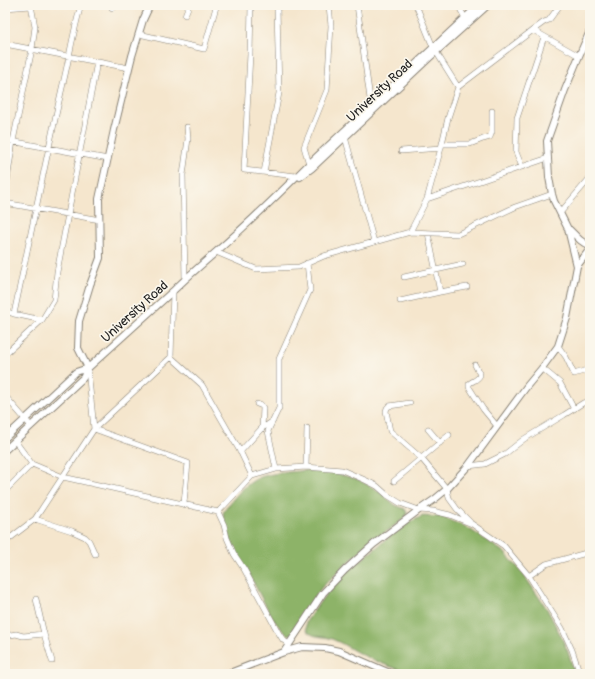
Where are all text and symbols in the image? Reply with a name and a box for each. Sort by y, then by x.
street label: University Road [343,56,416,125]
street label: University Road [98,278,171,346]

